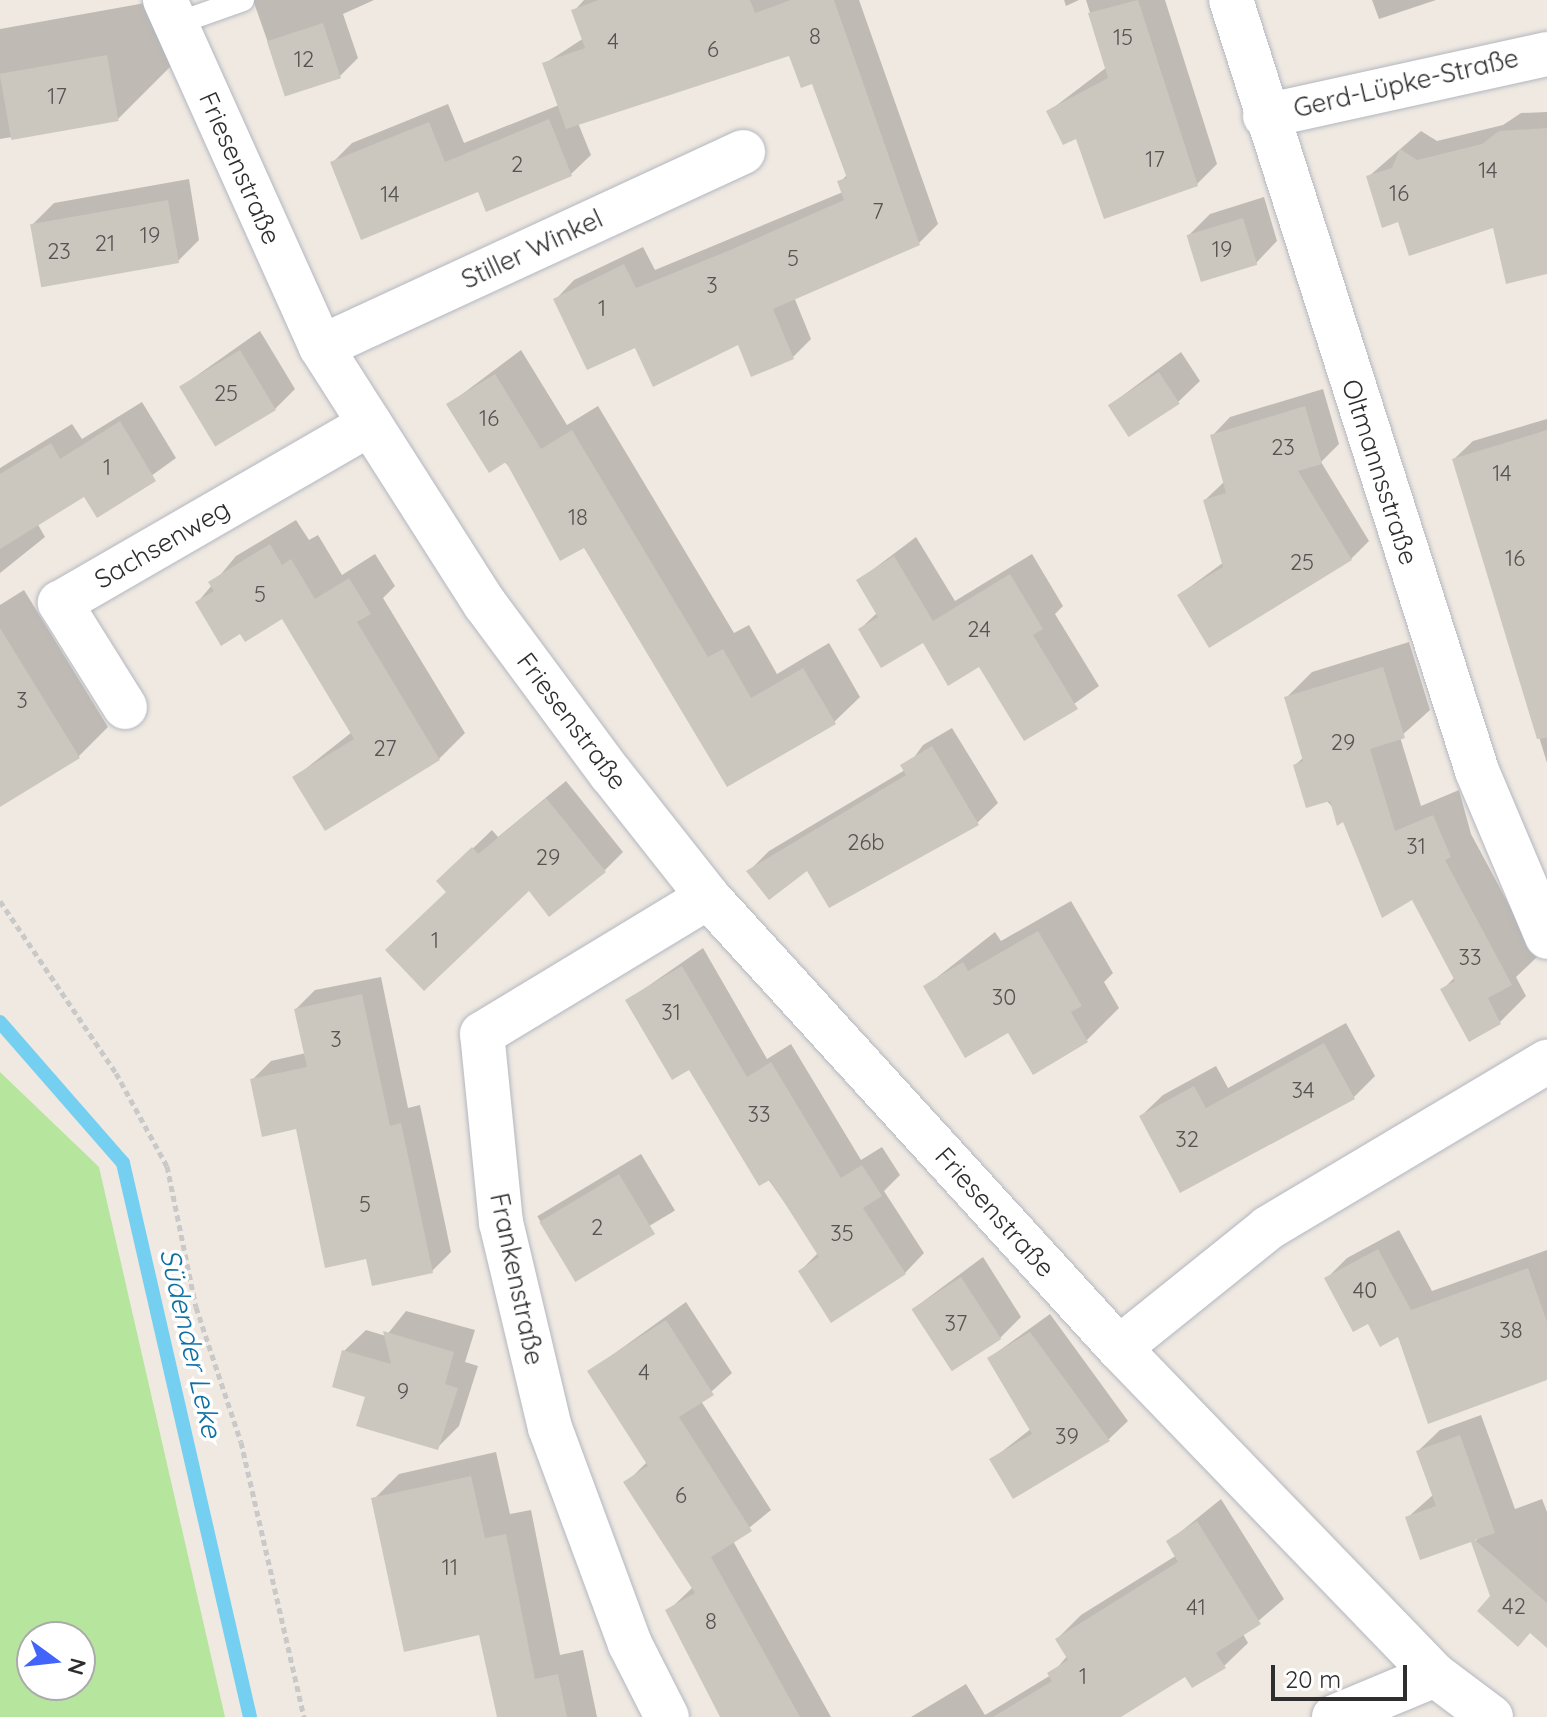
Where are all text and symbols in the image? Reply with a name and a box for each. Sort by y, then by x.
house number: 8 [809,24,821,50]
house number: 15 [1113,25,1133,51]
house number: 4 [607,29,619,55]
house number: 6 [707,37,719,63]
street label: Gerd-Lüpke-Straße [1290,42,1522,124]
house number: 12 [294,47,314,73]
house number: 17 [47,84,67,110]
street label: Friesenstraße [192,87,288,249]
house number: 17 [1145,147,1165,173]
house number: 2 [511,152,523,178]
house number: 14 [1478,158,1498,184]
house number: 16 [1389,181,1409,207]
house number: 14 [380,182,400,208]
house number: 7 [872,199,884,225]
street label: Stiller Winkel [456,203,608,295]
house number: 19 [140,223,160,249]
house number: 21 [95,231,115,257]
house number: 19 [1212,237,1232,263]
house number: 23 [47,239,71,265]
house number: 5 [787,246,799,272]
house number: 3 [706,273,718,299]
house number: 1 [598,296,606,322]
street label: Oltmannsstraße [1335,375,1425,569]
house number: 25 [214,381,238,407]
house number: 16 [479,406,499,432]
house number: 23 [1271,435,1295,461]
house number: 1 [103,455,111,481]
house number: 14 [1492,461,1512,487]
street label: Sachsenweg [89,493,235,595]
house number: 18 [568,505,588,531]
house number: 16 [1505,546,1525,572]
house number: 25 [1290,550,1314,576]
house number: 5 [254,582,266,608]
house number: 24 [967,617,991,643]
street label: Friesenstraße [510,646,634,796]
house number: 3 [16,688,28,714]
house number: 29 [1331,730,1355,756]
house number: 27 [373,736,397,762]
house number: 26b [847,830,885,856]
house number: 31 [1406,834,1426,860]
house number: 29 [536,845,560,871]
house number: 1 [431,928,439,954]
house number: 33 [1458,945,1482,971]
house number: 30 [992,985,1016,1011]
house number: 31 [661,1000,681,1026]
house number: 3 [330,1027,342,1053]
house number: 34 [1291,1078,1315,1104]
house number: 33 [747,1102,771,1128]
house number: 32 [1175,1127,1199,1153]
street label: Friesenstraße [929,1141,1061,1283]
street label: Frankenstraße [484,1190,550,1368]
house number: 5 [359,1192,371,1218]
house number: 2 [591,1215,603,1241]
house number: 35 [830,1221,854,1247]
water label: Südender Leke [153,1245,229,1441]
house number: 40 [1353,1278,1377,1304]
house number: 37 [945,1311,967,1337]
house number: 38 [1499,1318,1523,1344]
house number: 4 [638,1360,650,1386]
house number: 9 [397,1379,409,1405]
house number: 39 [1055,1424,1079,1450]
house number: 6 [675,1483,687,1509]
house number: 11 [442,1555,458,1581]
house number: 42 [1502,1594,1526,1620]
house number: 41 [1186,1595,1206,1621]
house number: 8 [705,1609,717,1635]
north arrow [16,1621,96,1701]
scale bar [1275,1649,1411,1699]
text: N [62,1655,93,1678]
house number: 1 [1079,1664,1087,1690]
text: 20 m [1285,1664,1341,1694]

